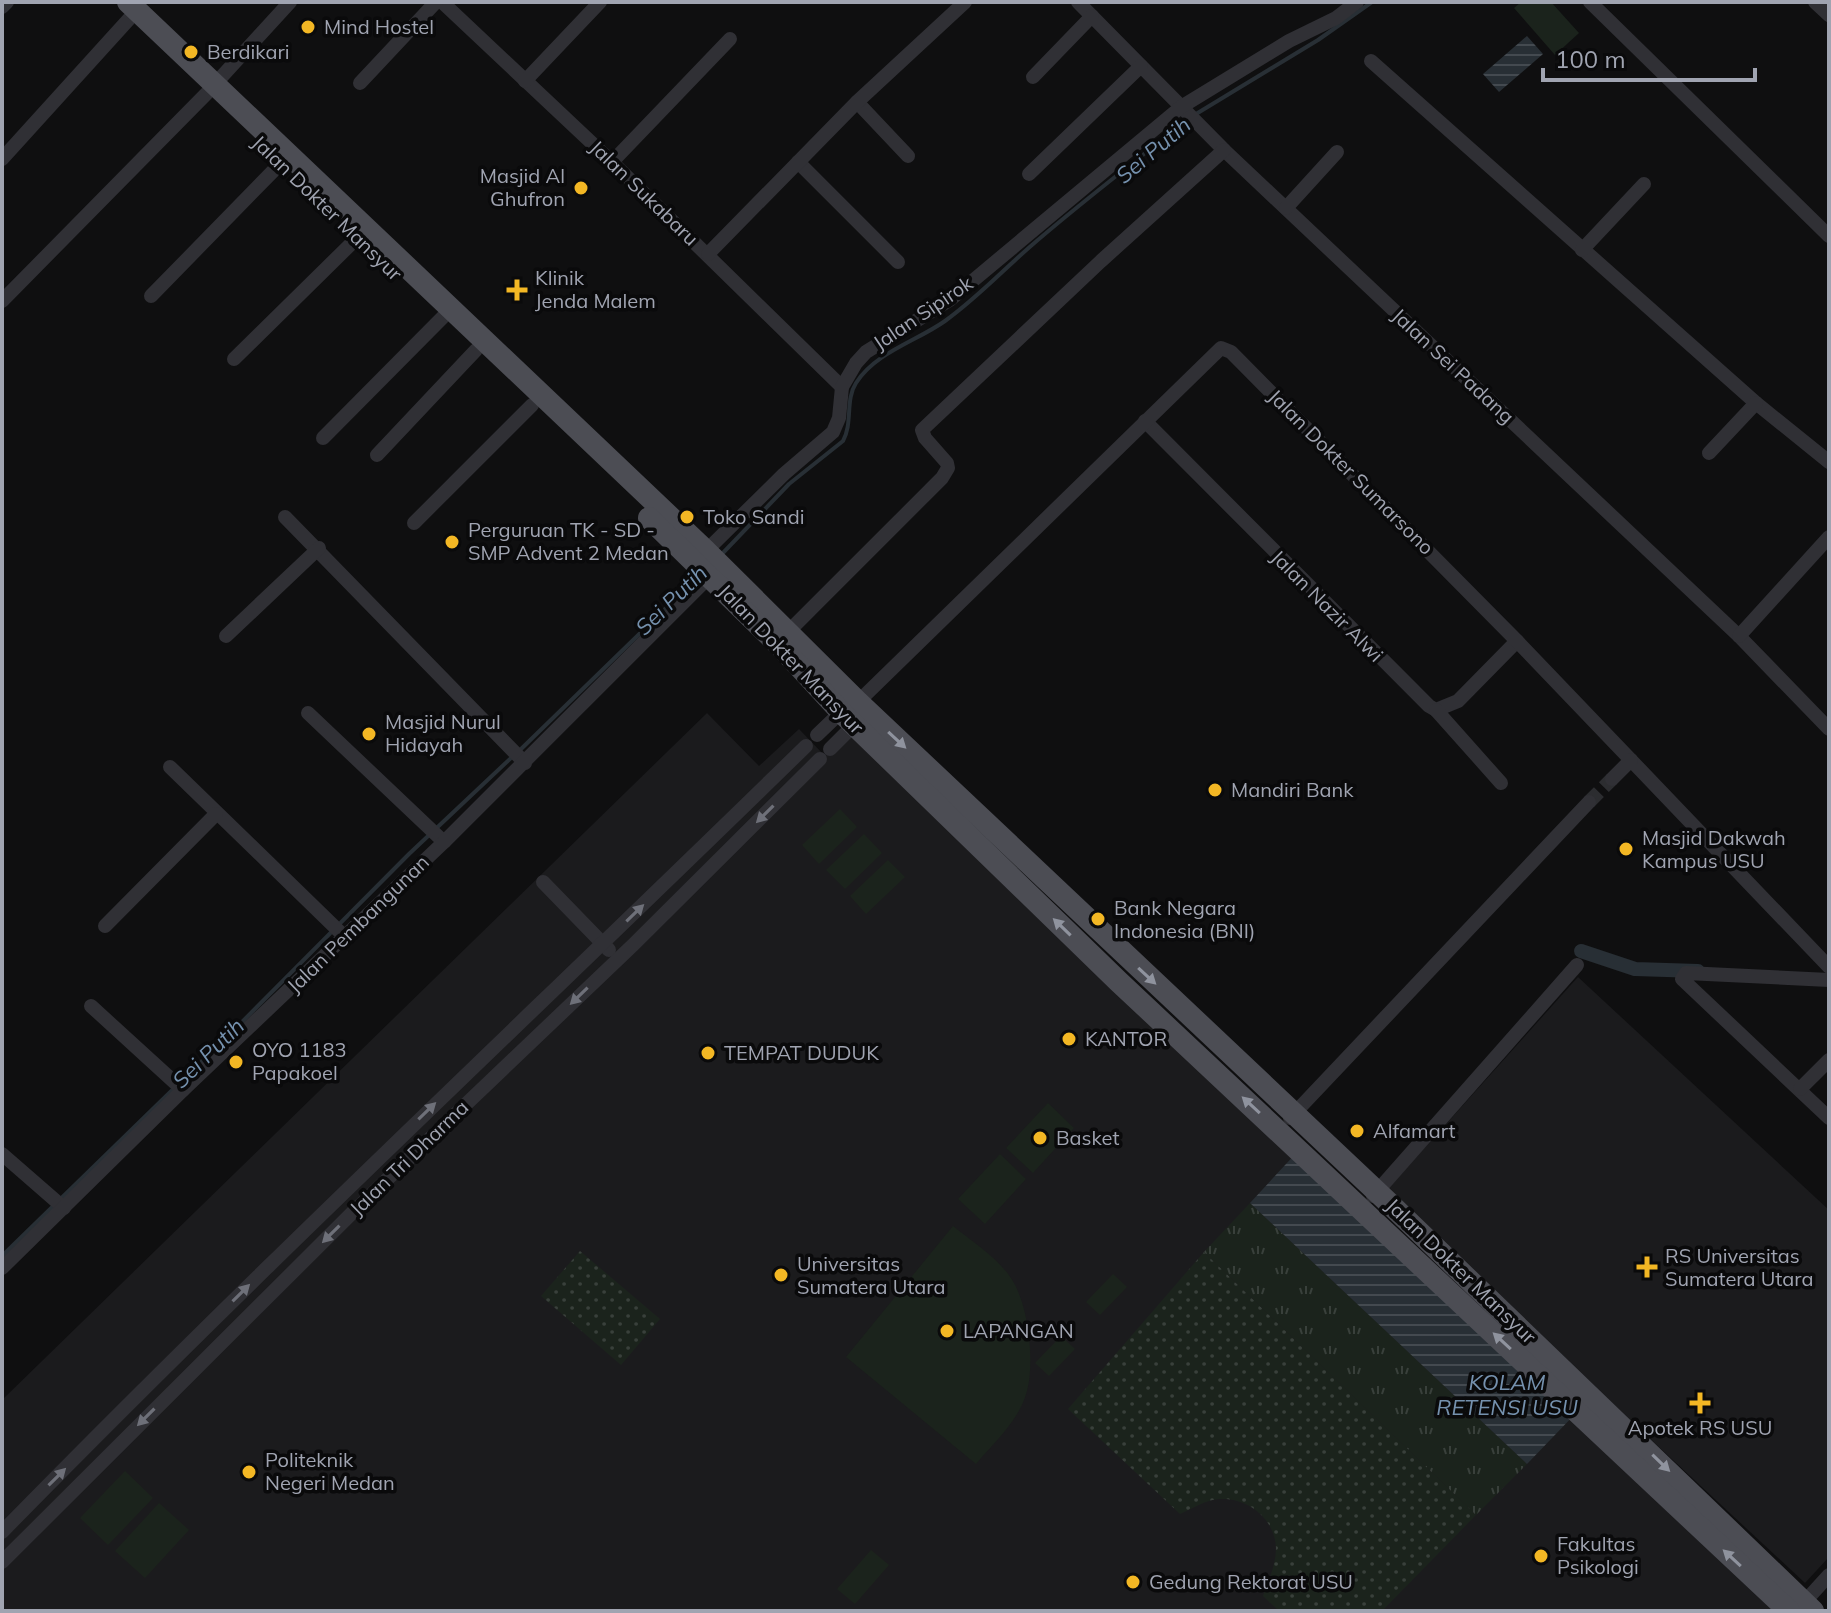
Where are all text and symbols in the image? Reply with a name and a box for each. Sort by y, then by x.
place label: Mind Hostel [324,14,434,39]
marker: Mind Hostel [299,18,317,36]
scale bar [1543,32,1755,82]
place label: Berdikari [207,39,290,64]
marker: Berdikari [182,43,200,61]
text: 100 m [1555,44,1626,74]
water label: Sei Putih [1110,111,1196,189]
street label: Jalan Dokter Mansyur [247,130,408,286]
street label: Jalan Sukabaru [585,135,704,251]
place label: Masjid Al Ghufron [480,163,565,211]
marker: Masjid Al Ghufron [572,179,590,197]
place label: Klinik Jenda Malem [535,265,656,313]
street label: Jalan Sipirok [868,270,978,355]
marker: Klinik Jenda Malem [506,279,528,301]
street label: Jalan Sei Padang [1387,303,1520,429]
street label: Jalan Dokter Sumarsono [1263,384,1439,560]
place label: Toko Sandi [703,504,805,529]
marker: Toko Sandi [678,508,696,526]
place label: Perguruan TK - SD - SMP Advent 2 Medan [468,517,669,565]
marker: Perguruan TK - SD - SMP Advent 2 Medan [443,533,461,551]
street label: Jalan Nazir Alwi [1266,544,1389,667]
water label: Sei Putih [629,559,713,641]
street label: Jalan Dokter Mansyur [713,578,870,739]
place label: Masjid Nurul Hidayah [385,709,501,757]
marker: Masjid Nurul Hidayah [360,725,378,743]
one-way arrow [888,730,907,748]
place label: Mandiri Bank [1231,777,1354,802]
marker: Mandiri Bank [1206,781,1224,799]
one-way arrow [756,804,775,823]
place label: Masjid Dakwah Kampus USU [1642,825,1786,873]
marker: Masjid Dakwah Kampus USU [1617,840,1635,858]
street label: Jalan Pembangunan [281,849,434,998]
place label: Bank Negara Indonesia (BNI) [1114,895,1255,943]
one-way arrow [625,904,644,923]
marker: Bank Negara Indonesia (BNI) [1089,910,1107,928]
one-way arrow [1053,918,1072,937]
one-way arrow [1137,967,1156,985]
one-way arrow [570,986,589,1005]
water label: Sei Putih [166,1012,250,1094]
place label: KANTOR [1085,1026,1167,1051]
marker: KANTOR [1060,1030,1078,1048]
place label: OYO 1183 Papakoel [252,1037,346,1085]
place label: TEMPAT DUDUK [724,1040,879,1065]
marker: TEMPAT DUDUK [699,1044,717,1062]
marker: OYO 1183 Papakoel [227,1053,245,1071]
street label: Jalan Tri Dharma [344,1095,473,1221]
one-way arrow [1242,1097,1261,1115]
one-way arrow [417,1103,436,1121]
place label: Alfamart [1373,1118,1455,1143]
marker: Alfamart [1348,1122,1366,1140]
place label: Basket [1056,1125,1119,1150]
marker: Basket [1031,1129,1049,1147]
street label: Jalan Dokter Mansyur [1381,1193,1542,1349]
one-way arrow [322,1224,340,1243]
place label: RS Universitas Sumatera Utara [1665,1243,1813,1291]
place label: Universitas Sumatera Utara [797,1251,945,1299]
marker: RS Universitas Sumatera Utara [1636,1256,1658,1278]
marker: Universitas Sumatera Utara [772,1266,790,1284]
one-way arrow [231,1284,250,1303]
place label: LAPANGAN [963,1318,1074,1343]
marker: LAPANGAN [938,1322,956,1340]
one-way arrow [1493,1332,1512,1351]
water label: KOLAM RETENSI USU [1436,1368,1578,1421]
marker: Apotek RS USU [1691,1394,1709,1412]
one-way arrow [137,1407,156,1426]
place label: Apotek RS USU [1628,1415,1772,1440]
place label: Politeknik Negeri Medan [265,1447,395,1495]
one-way arrow [1651,1454,1670,1472]
marker: Politeknik Negeri Medan [240,1463,258,1481]
one-way arrow [47,1468,66,1487]
place label: Fakultas Psikologi [1557,1531,1639,1579]
marker: Fakultas Psikologi [1532,1547,1550,1565]
one-way arrow [1723,1549,1742,1567]
place label: Gedung Rektorat USU [1149,1569,1353,1594]
marker: Gedung Rektorat USU [1124,1573,1142,1591]

